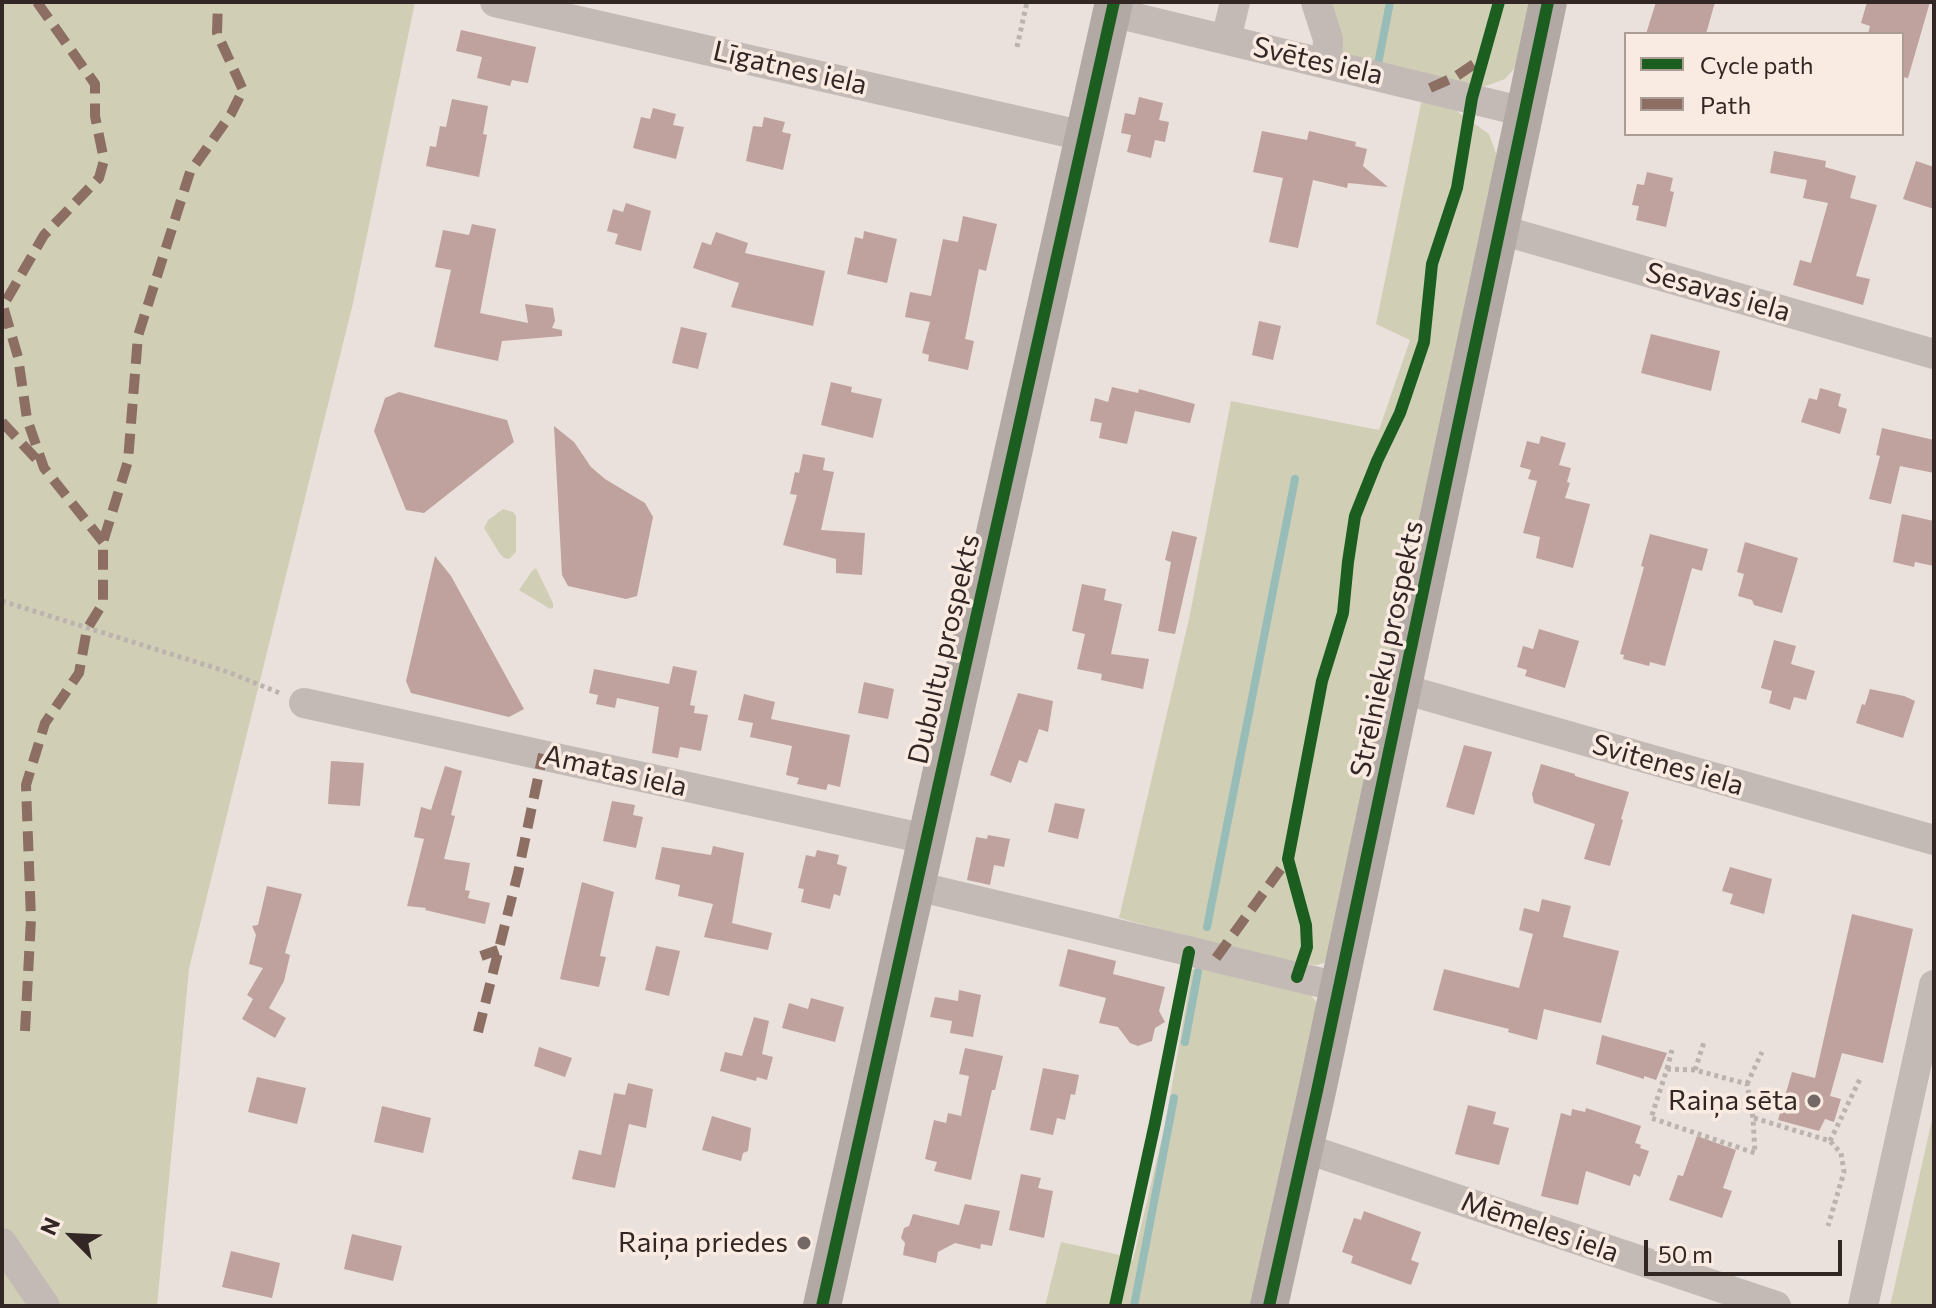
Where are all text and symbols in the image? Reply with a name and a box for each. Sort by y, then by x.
street label: Svētes iela [1250,30,1386,92]
legend [1624,32,1904,136]
street label: Līgatnes iela [710,34,870,102]
text: Cycle path [1700,50,1814,79]
text: Path [1700,90,1751,119]
street label: Sesavas iela [1642,255,1794,329]
street label: Strēlnieku prospekts [1343,518,1431,780]
street label: Dubultu prospekts [901,531,987,767]
street label: Svitenes iela [1588,727,1748,803]
street label: Amatas iela [540,738,690,804]
place label: Raiņa sēta [1668,1084,1798,1118]
marker: Raiņa sēta [1805,1092,1823,1110]
street label: Mēmeles iela [1457,1184,1623,1270]
north arrow [32,1196,112,1276]
text: N [34,1213,65,1239]
scale bar [1648,1224,1846,1274]
place label: Raiņa priedes [618,1226,788,1260]
marker: Raiņa priedes [795,1234,813,1252]
text: 50 m [1658,1239,1713,1268]

